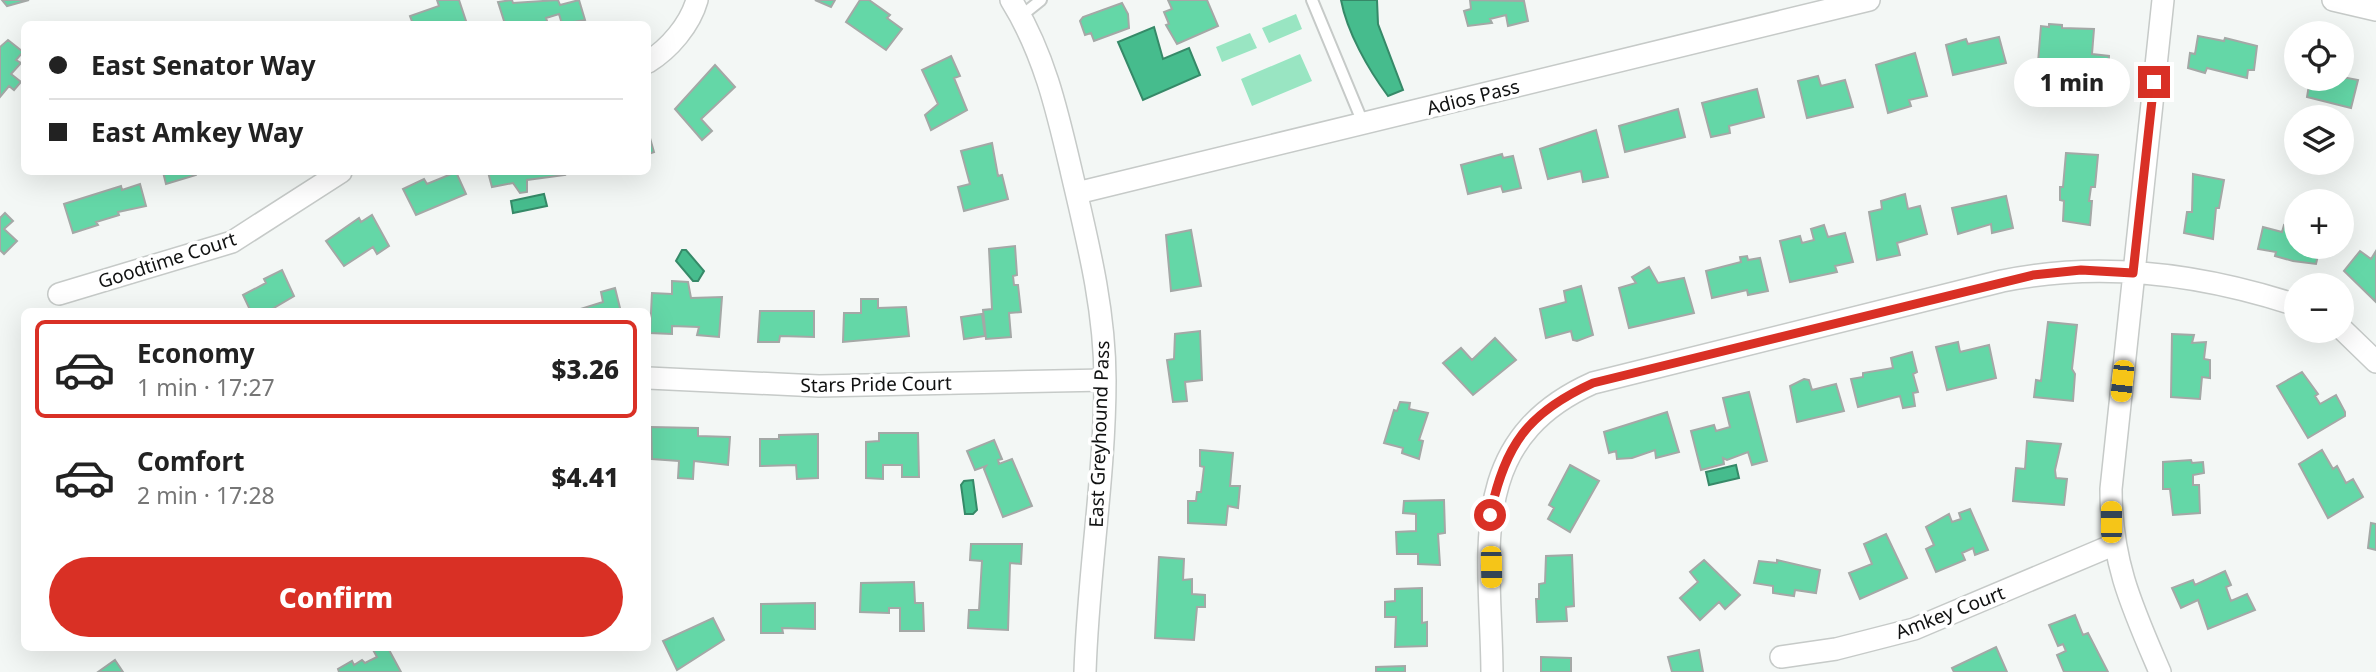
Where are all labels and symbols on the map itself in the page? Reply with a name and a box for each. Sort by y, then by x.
callout: 1 min [2014,57,2130,106]
route end [2138,66,2170,98]
street label: Adios Pass [1424,73,1522,121]
street label: Goodtime Court [95,225,239,295]
street label: East Greyhound Pass [1083,340,1115,528]
car [2110,359,2135,403]
street label: Stars Pride Court [800,370,952,398]
route start [1474,499,1506,531]
car [2101,501,2122,543]
car [1481,546,1502,588]
street label: Amkey Court [1892,579,2008,645]

